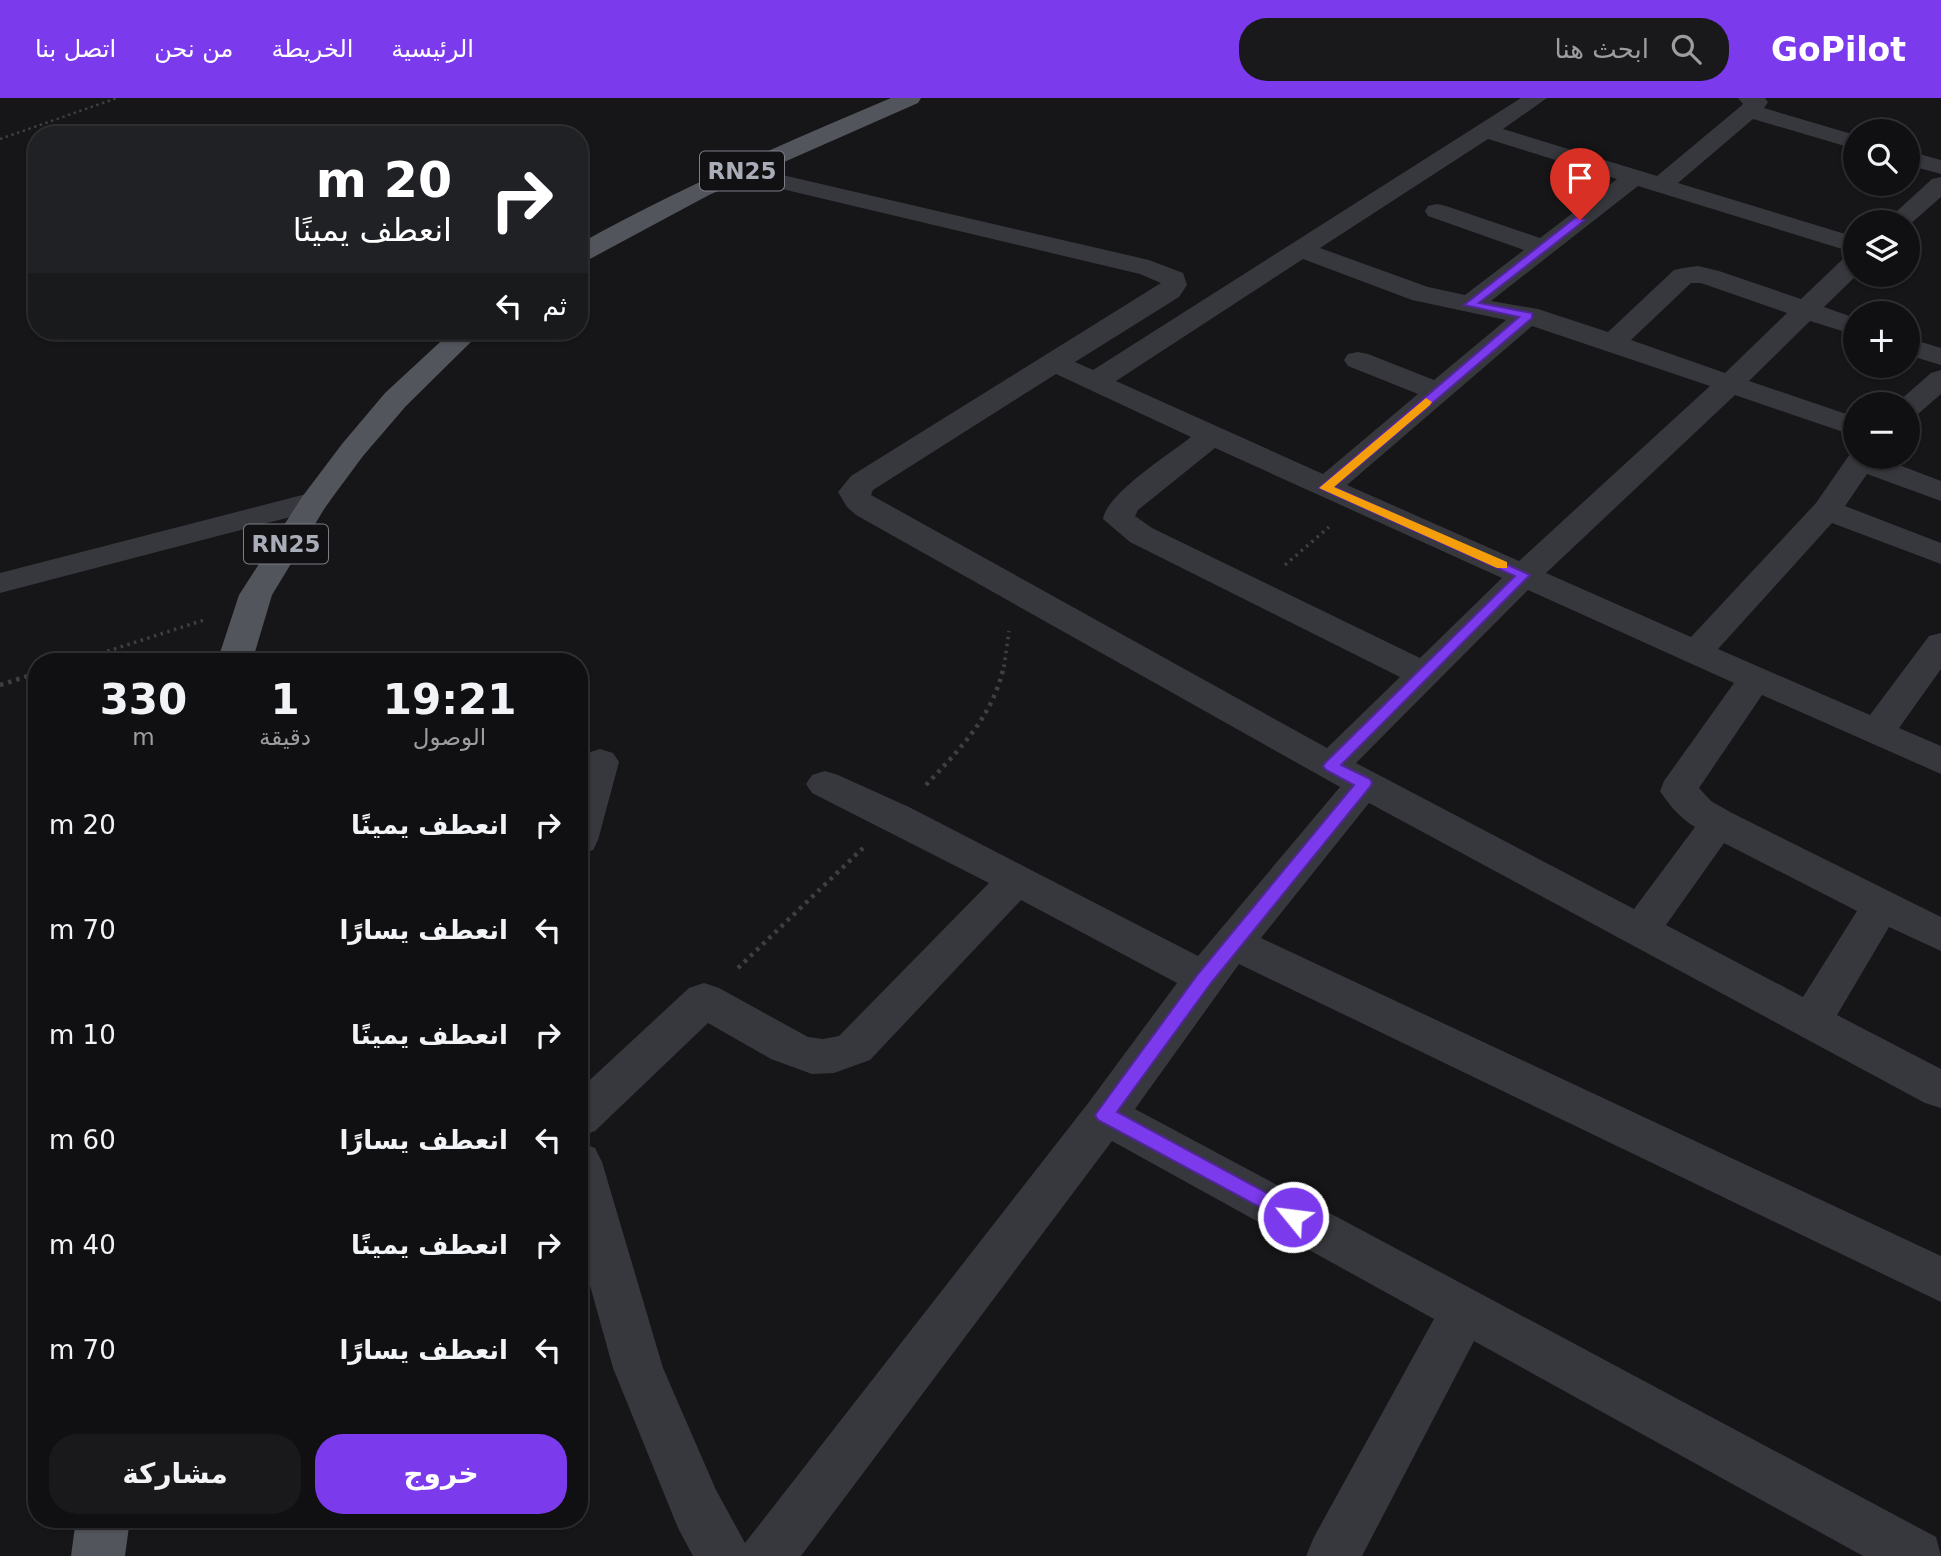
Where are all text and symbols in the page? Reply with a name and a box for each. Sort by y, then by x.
search box [1239,18,1729,81]
icon: search [1667,30,1705,68]
text: GoPilot [1771,30,1906,69]
text: ابحث هنا [1554,34,1649,64]
text: اتصل بنا [35,35,116,63]
text: من نحن [154,35,233,63]
text: الخريطة [271,35,353,63]
text: الرئيسية [391,35,474,63]
map controls [1843,119,1920,469]
button: search [1843,119,1920,196]
pin [1550,148,1610,220]
text: 20 m [316,152,452,209]
road number: RN25 [700,152,784,190]
icon: right [476,154,567,245]
icon: arrive [1561,159,1599,197]
button: layers [1843,210,1920,287]
text: انعطف يمينًا [293,211,452,249]
icon: left [490,287,528,325]
text: ثم [542,291,567,321]
button: + [1843,301,1920,378]
button: − [1843,392,1920,469]
road number: RN25 [244,524,328,564]
text: 330 [100,675,187,724]
text: 1 [270,675,300,724]
text: 19:21 [383,675,516,724]
text: m [132,724,155,750]
text: دقيقة [259,724,311,750]
text: الوصول [413,724,486,750]
icon: right [529,806,567,844]
text: 20 m [49,810,116,840]
text: انعطف يمينًا [351,810,508,840]
icon: left [529,911,567,949]
text: 70 m [49,915,116,945]
text: انعطف يسارًا [339,915,508,945]
icon: right [529,1016,567,1054]
text: 10 m [49,1020,116,1050]
text: انعطف يمينًا [351,1020,508,1050]
icon: left [529,1121,567,1159]
text: 60 m [49,1125,116,1155]
text: انعطف يسارًا [339,1125,508,1155]
position arrow [1256,1180,1330,1254]
icon: right [529,1226,567,1264]
text: 40 m [49,1230,116,1260]
text: انعطف يمينًا [351,1230,508,1260]
icon: left [529,1331,567,1369]
text: 70 m [49,1335,116,1365]
text: انعطف يسارًا [339,1335,508,1365]
button: مشاركة [49,1434,301,1514]
button: خروج [315,1434,567,1514]

